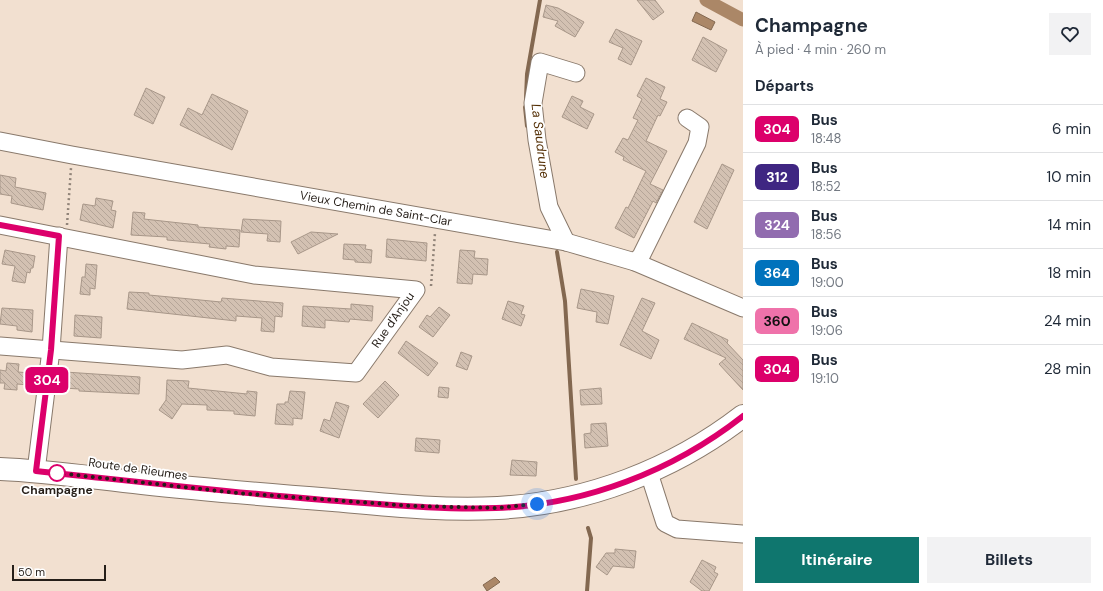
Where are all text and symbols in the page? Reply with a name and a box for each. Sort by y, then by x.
text: Champagne [755,13,868,38]
button: heart [1049,13,1091,55]
text: À pied · 4 min · 260 m [755,41,886,58]
text: Départs [755,76,814,96]
water label: La Saudrune [527,103,554,179]
text: Bus [811,110,838,130]
text: 6 min [1052,119,1091,139]
text: 304 [763,120,791,138]
text: 18:48 [811,130,841,147]
text: Bus [811,158,838,178]
text: 10 min [1046,167,1091,187]
text: 312 [766,168,788,186]
text: 18:52 [811,178,841,195]
street label: Vieux Chemin de Saint-Clar [299,187,454,230]
text: Bus [811,206,838,226]
text: 14 min [1048,215,1091,235]
text: 324 [764,216,790,234]
text: 18:56 [811,226,842,243]
text: Bus [811,254,838,274]
text: 18 min [1048,263,1091,283]
text: 364 [764,264,790,282]
text: 19:00 [811,274,844,291]
street label: Rue d'Anjou [368,289,418,351]
text: Bus [811,302,838,322]
text: 24 min [1044,311,1091,331]
text: 360 [763,312,791,330]
text: 19:06 [811,322,843,339]
text: Bus [811,350,838,370]
text: 28 min [1044,359,1091,379]
text: 304 [763,360,791,378]
line badge: 304 [24,367,70,393]
text: 19:10 [811,370,839,387]
text: 304 [33,371,61,389]
street label: Route de Rieumes [87,454,189,484]
marker: Champagne [48,464,66,482]
place label: Champagne [21,482,93,498]
your location [527,494,547,514]
button: Itinéraire [755,537,919,583]
button: Billets [927,537,1091,583]
scale bar [12,563,106,582]
text: 50 m [18,565,45,579]

